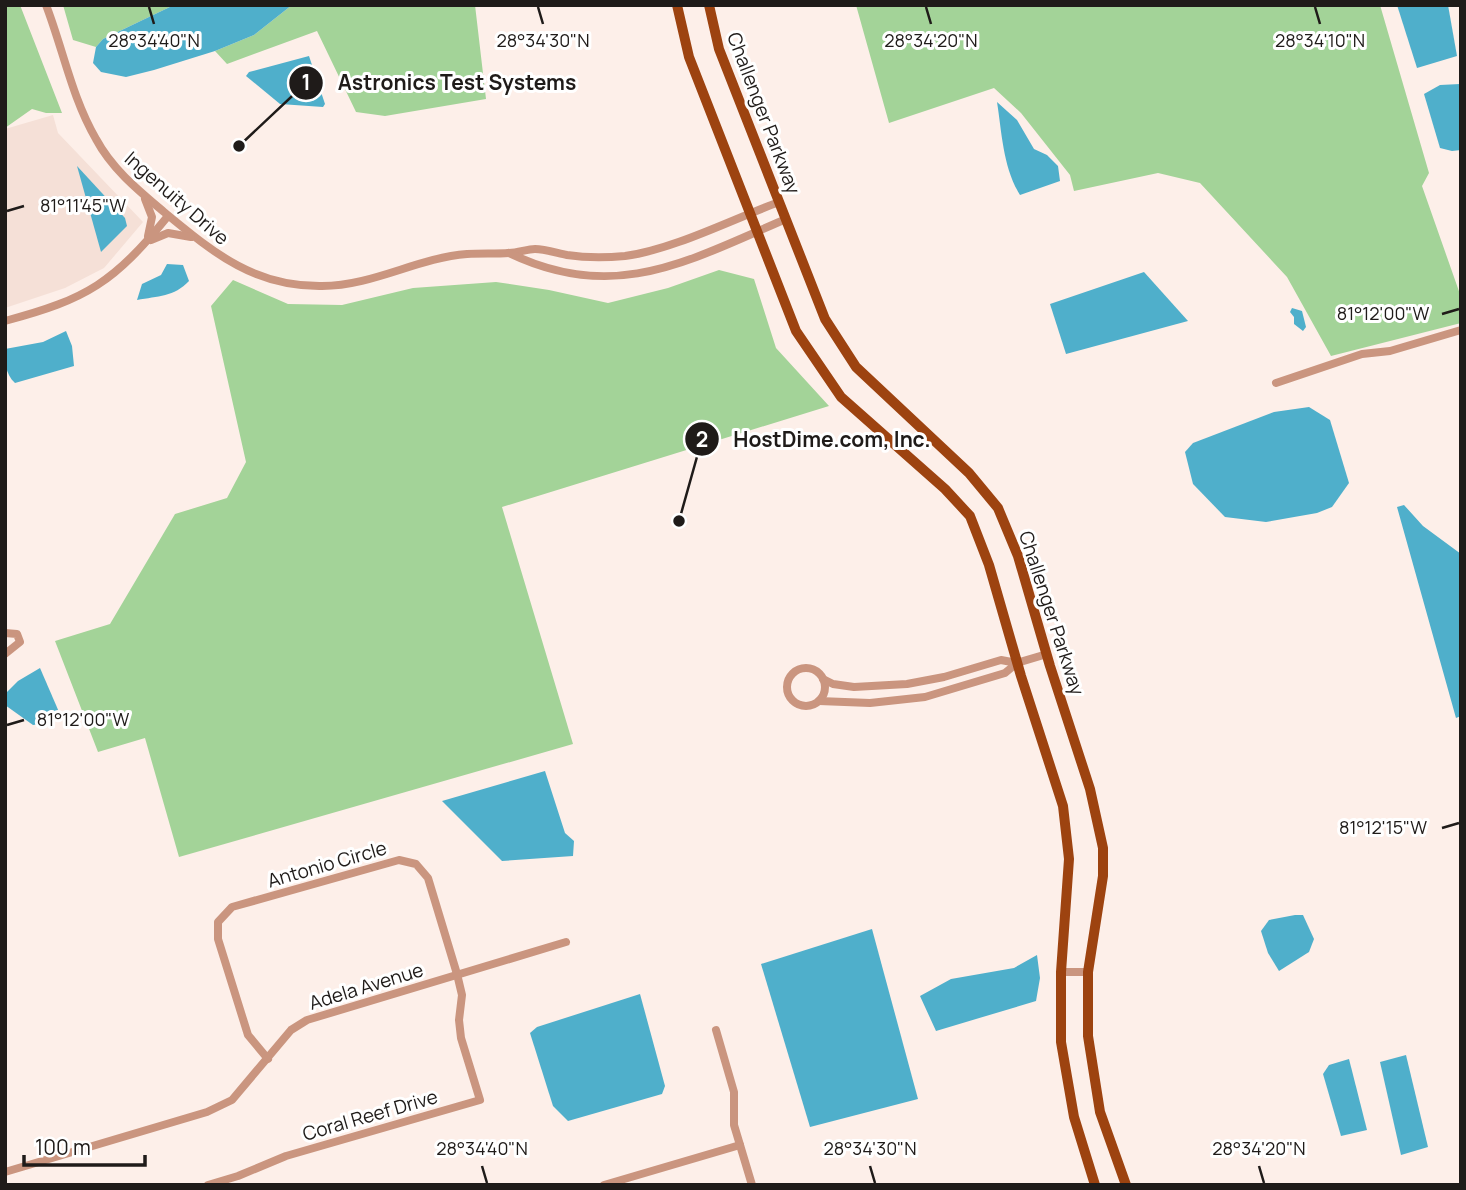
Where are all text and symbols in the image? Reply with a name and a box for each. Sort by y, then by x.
text: 28°34'40"N [108,28,200,52]
text: 28°34'30"N [497,28,590,52]
street label: Challenger Parkway [721,28,807,198]
text: 28°34'20"N [884,28,978,52]
text: 28°34'10"N [1275,28,1365,52]
callout: Astronics Test Systems [289,62,590,104]
text: 1 [301,68,311,96]
text: Astronics Test Systems [338,68,576,96]
street label: Ingenuity Drive [119,145,235,251]
text: 81°11'45"W [40,193,126,217]
text: 81°12'00"W [1337,301,1429,325]
callout: HostDime.com, Inc. [685,418,945,460]
text: 2 [696,425,708,453]
text: HostDime.com, Inc. [733,425,931,453]
street label: Challenger Parkway [1013,528,1091,698]
text: 81°12'00"W [37,707,129,731]
text: 81°12'15"W [1339,815,1427,839]
street label: Antonio Circle [264,835,390,893]
street label: Adela Avenue [306,956,426,1016]
street label: Coral Reef Drive [299,1083,441,1147]
scale bar [24,1124,145,1168]
text: 100 m [35,1133,91,1161]
text: 28°34'40"N [436,1136,528,1160]
text: 28°34'30"N [824,1136,917,1160]
text: 28°34'20"N [1212,1136,1306,1160]

